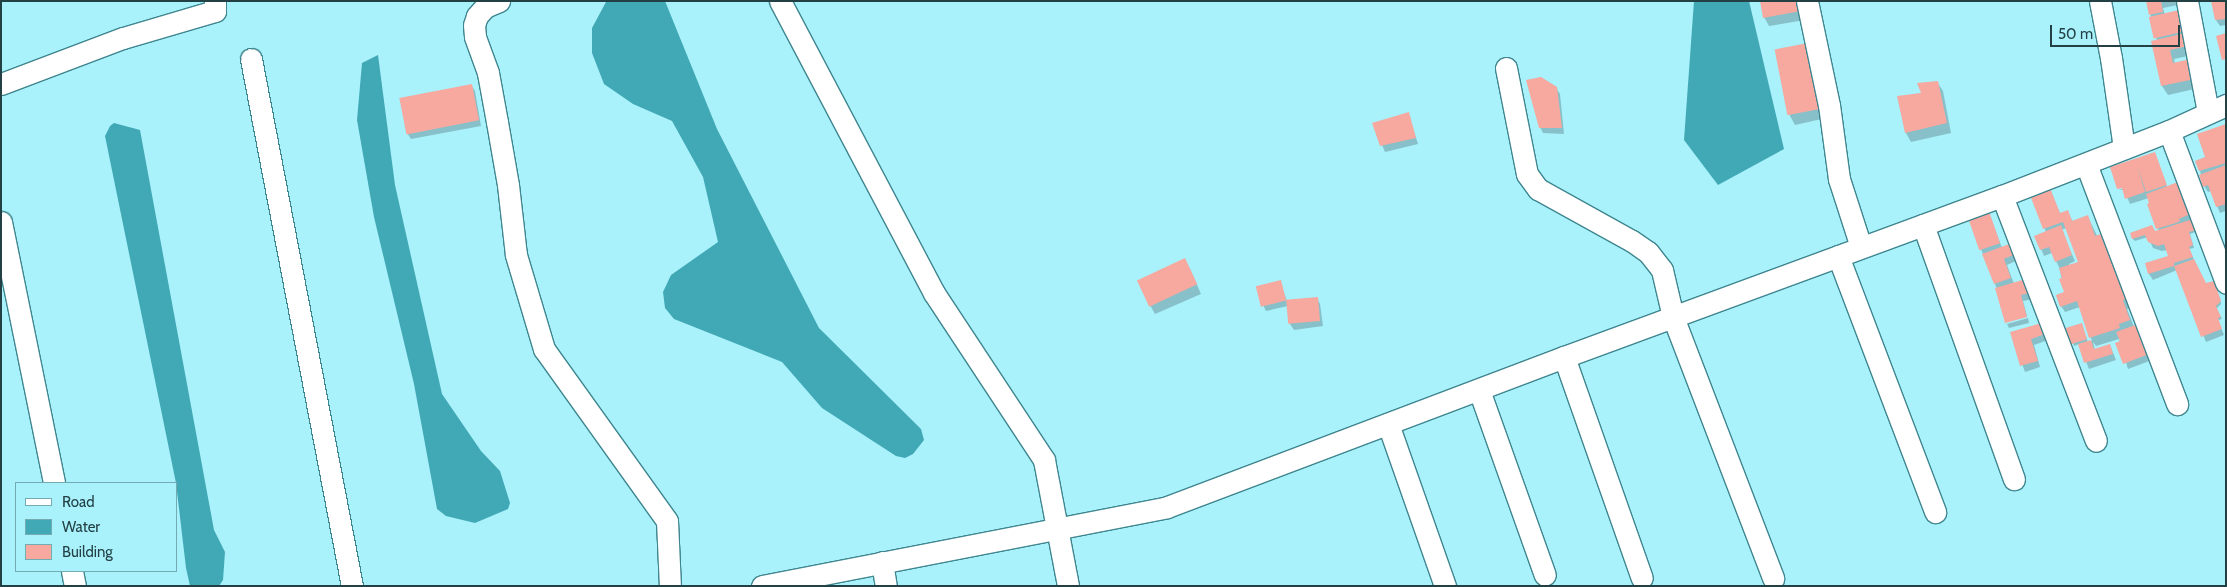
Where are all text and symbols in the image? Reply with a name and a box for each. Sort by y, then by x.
scale bar [2052,15,2182,47]
text: 50 m [2058,25,2093,43]
legend [15,482,178,572]
text: Road [62,493,95,511]
text: Water [62,518,100,536]
text: Building [62,543,113,561]

